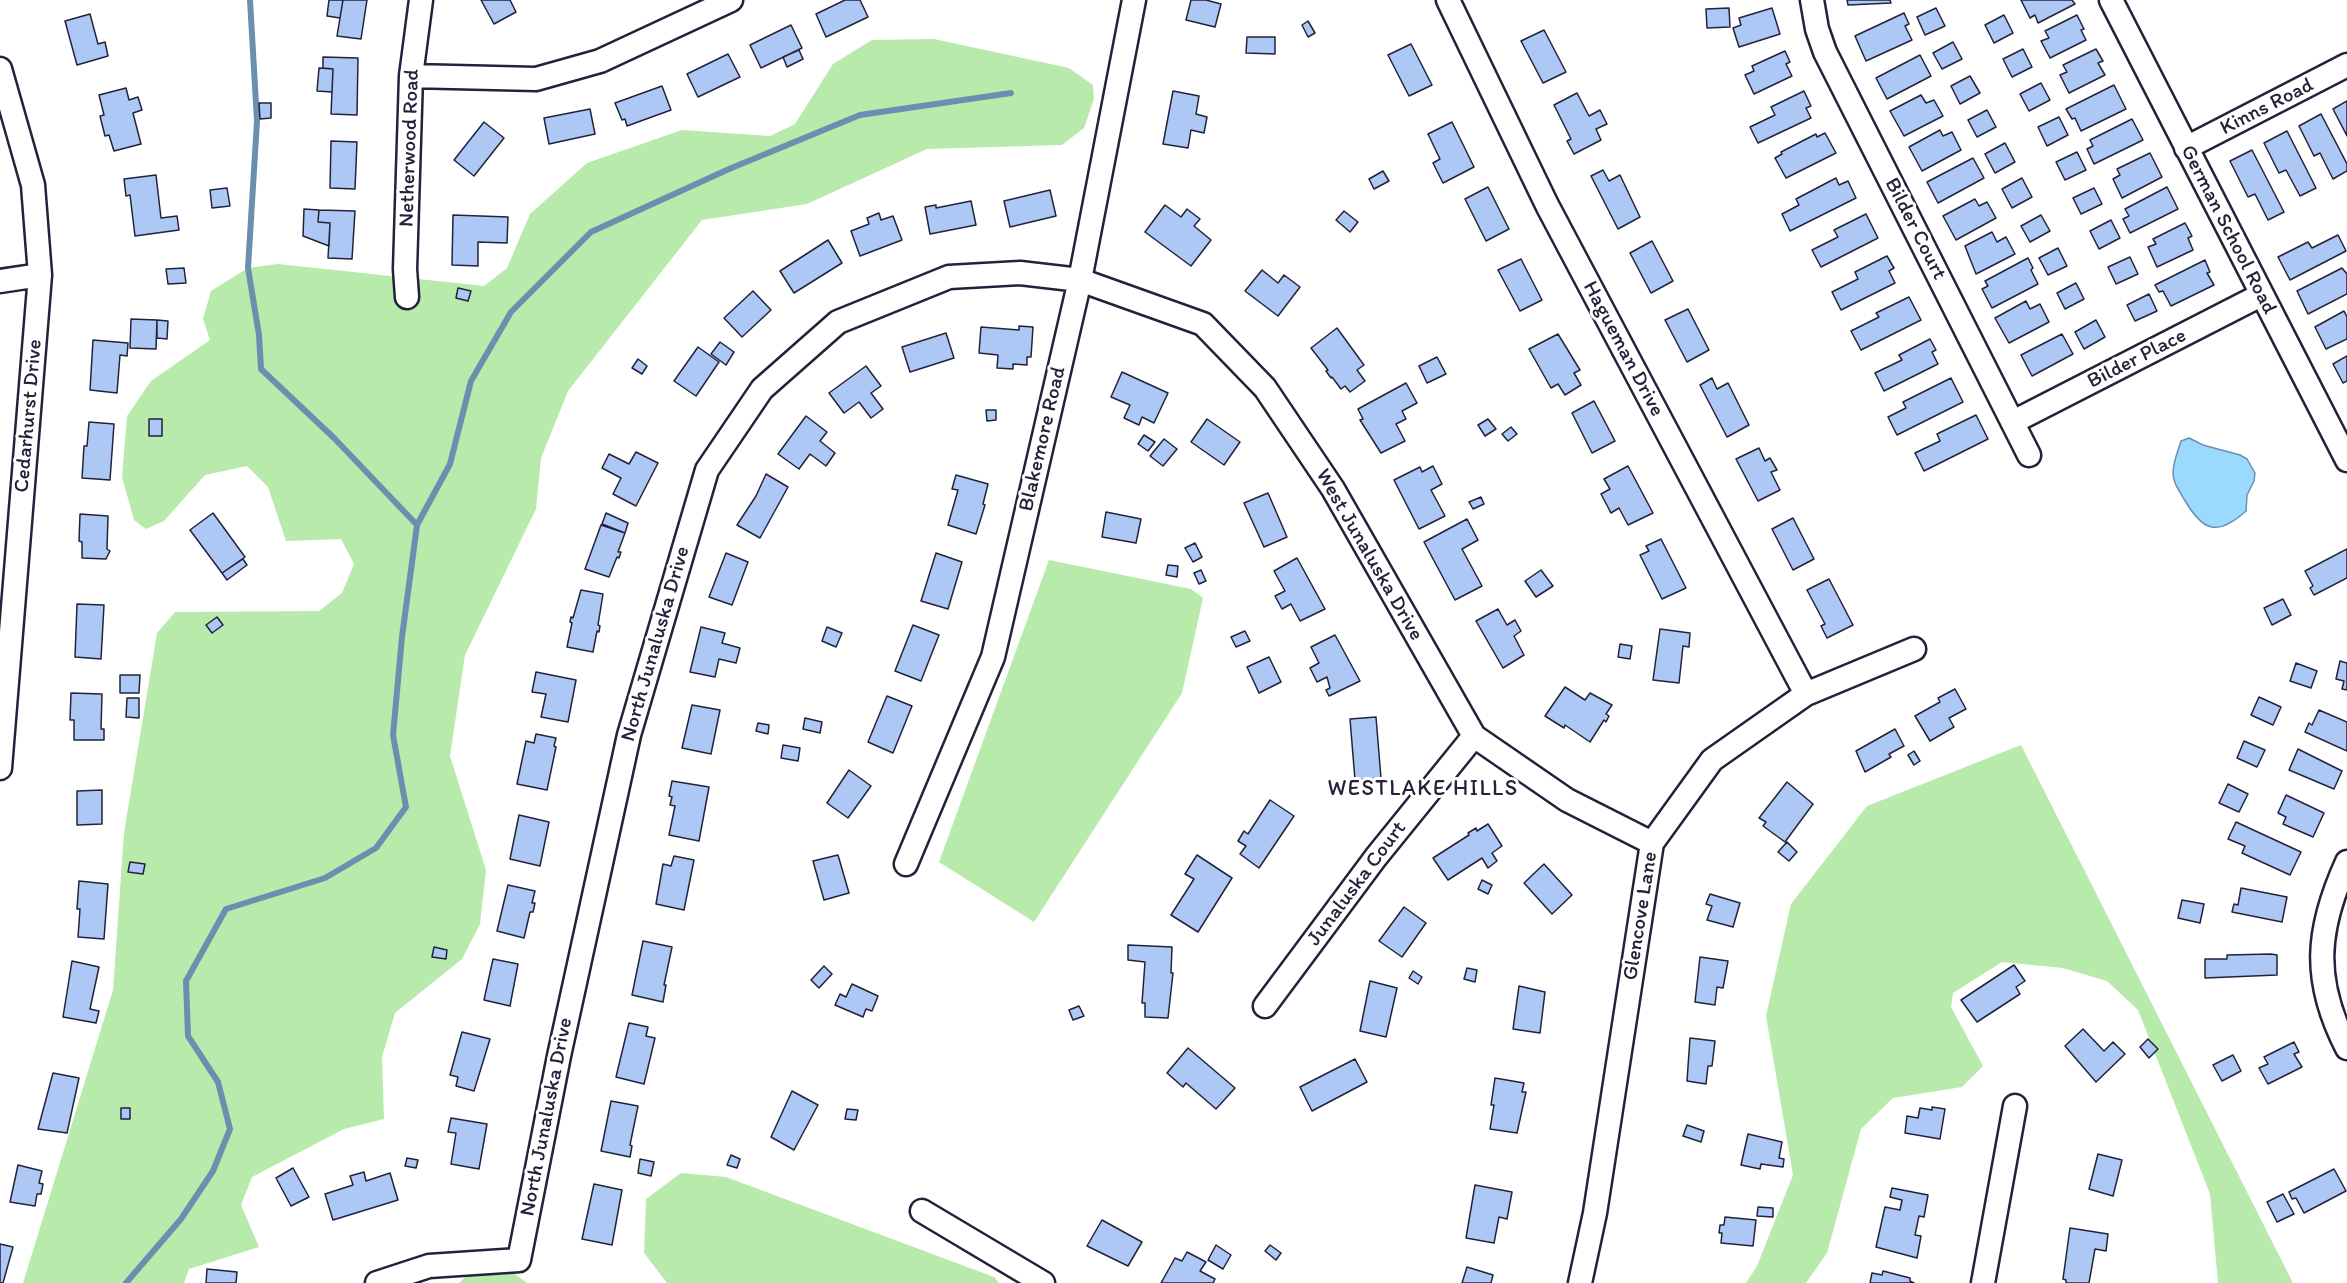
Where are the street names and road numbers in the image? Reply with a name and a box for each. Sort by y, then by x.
street label: Netherwood Road [395,69,425,227]
street label: Kinns Road [2216,73,2318,141]
street label: German School Road [2174,141,2282,319]
street label: Bilder Court [1879,174,1951,284]
street label: Hagueman Drive [1577,277,1669,421]
street label: Bilder Place [2083,323,2191,395]
street label: Cedarhurst Drive [10,338,48,494]
street label: Blakemore Road [1014,364,1072,514]
street label: West Junaluska Drive [1310,465,1428,645]
street label: North Junaluska Drive [616,544,696,744]
street label: Junaluska Court [1302,817,1412,951]
street label: Glencove Lane [1618,850,1664,982]
street label: North Junaluska Drive [515,1016,579,1218]

